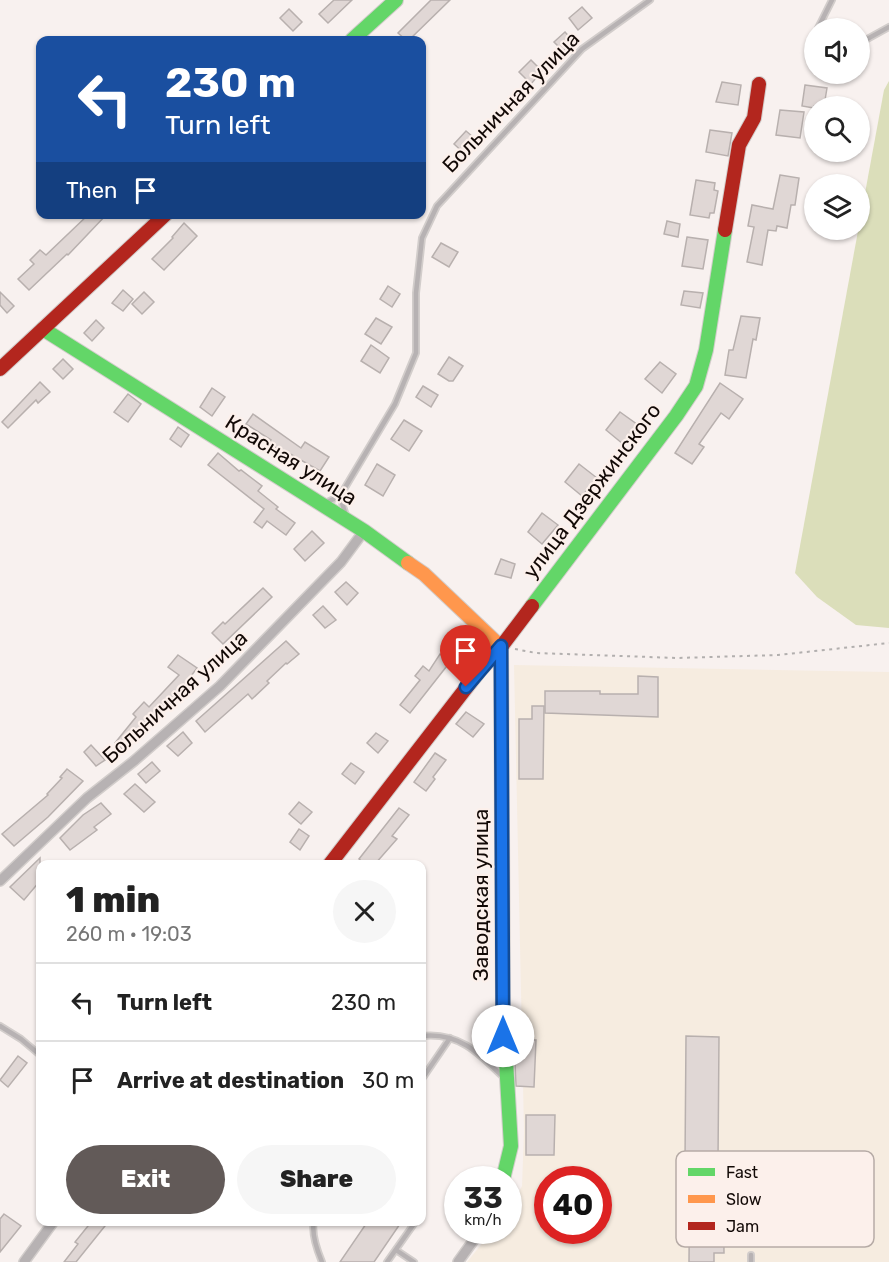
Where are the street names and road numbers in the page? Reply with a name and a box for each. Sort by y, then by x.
street label: Больничная улица [437,26,584,177]
street label: улица Дзержинского [518,398,666,583]
street label: Красная улица [221,409,362,510]
street label: Больничная улица [97,625,252,768]
street label: Заводская улица [468,809,493,981]

